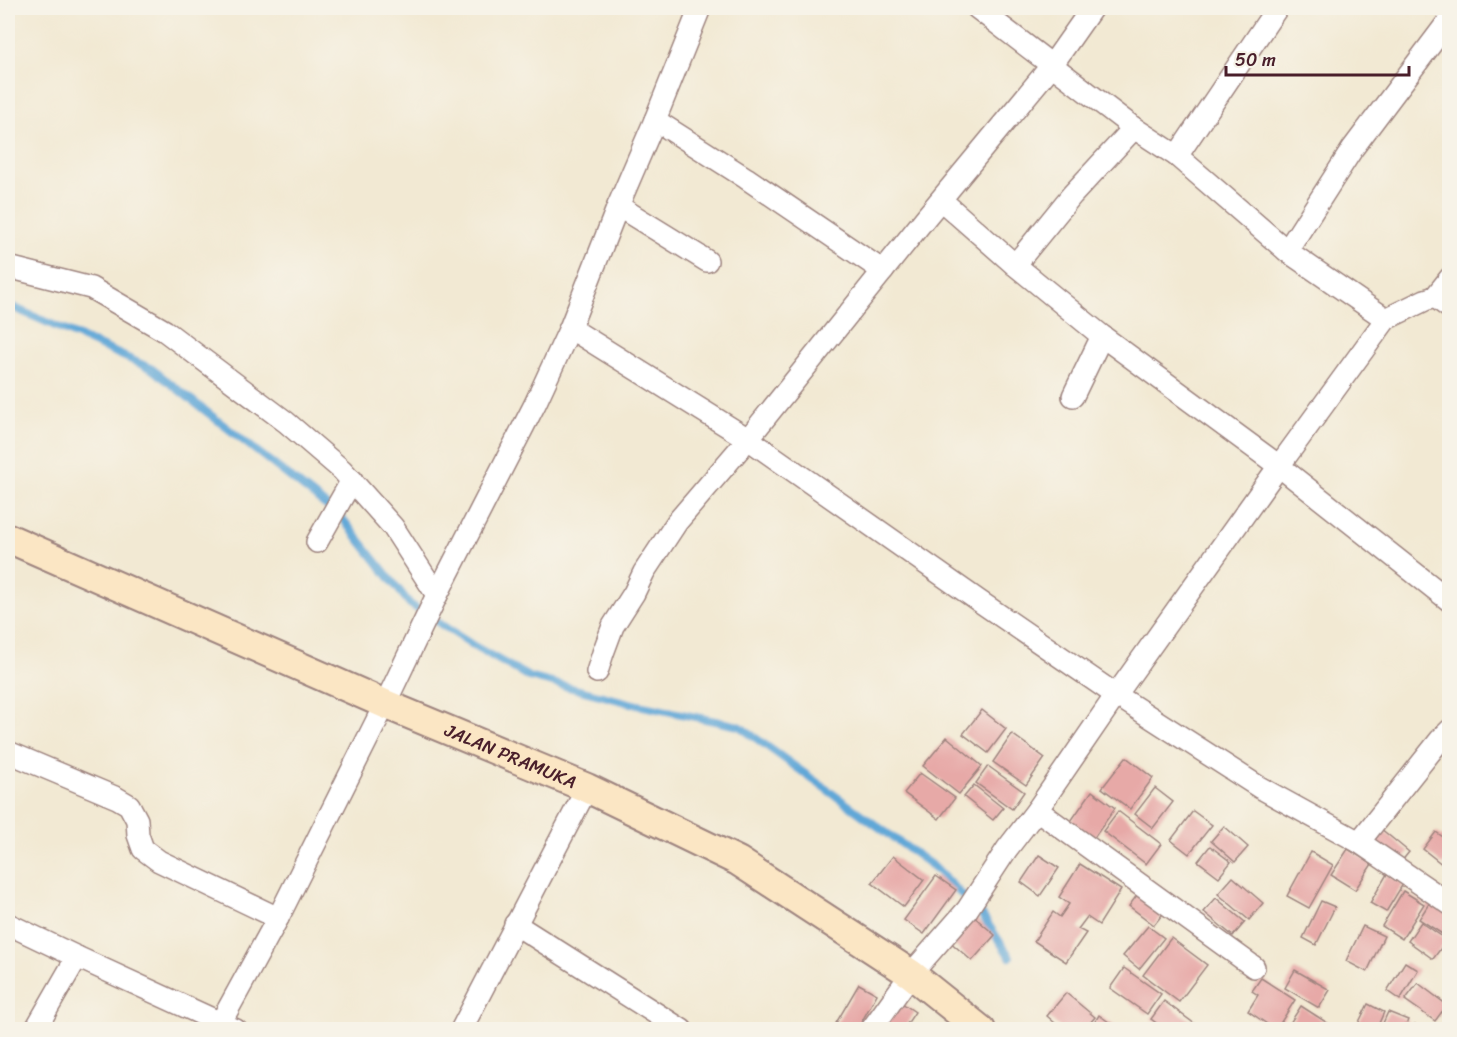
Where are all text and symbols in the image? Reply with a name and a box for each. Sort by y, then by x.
scale bar [1226,39,1409,77]
text: 50 m [1235,44,1276,76]
street label: JALAN PRAMUKA [439,714,582,798]

